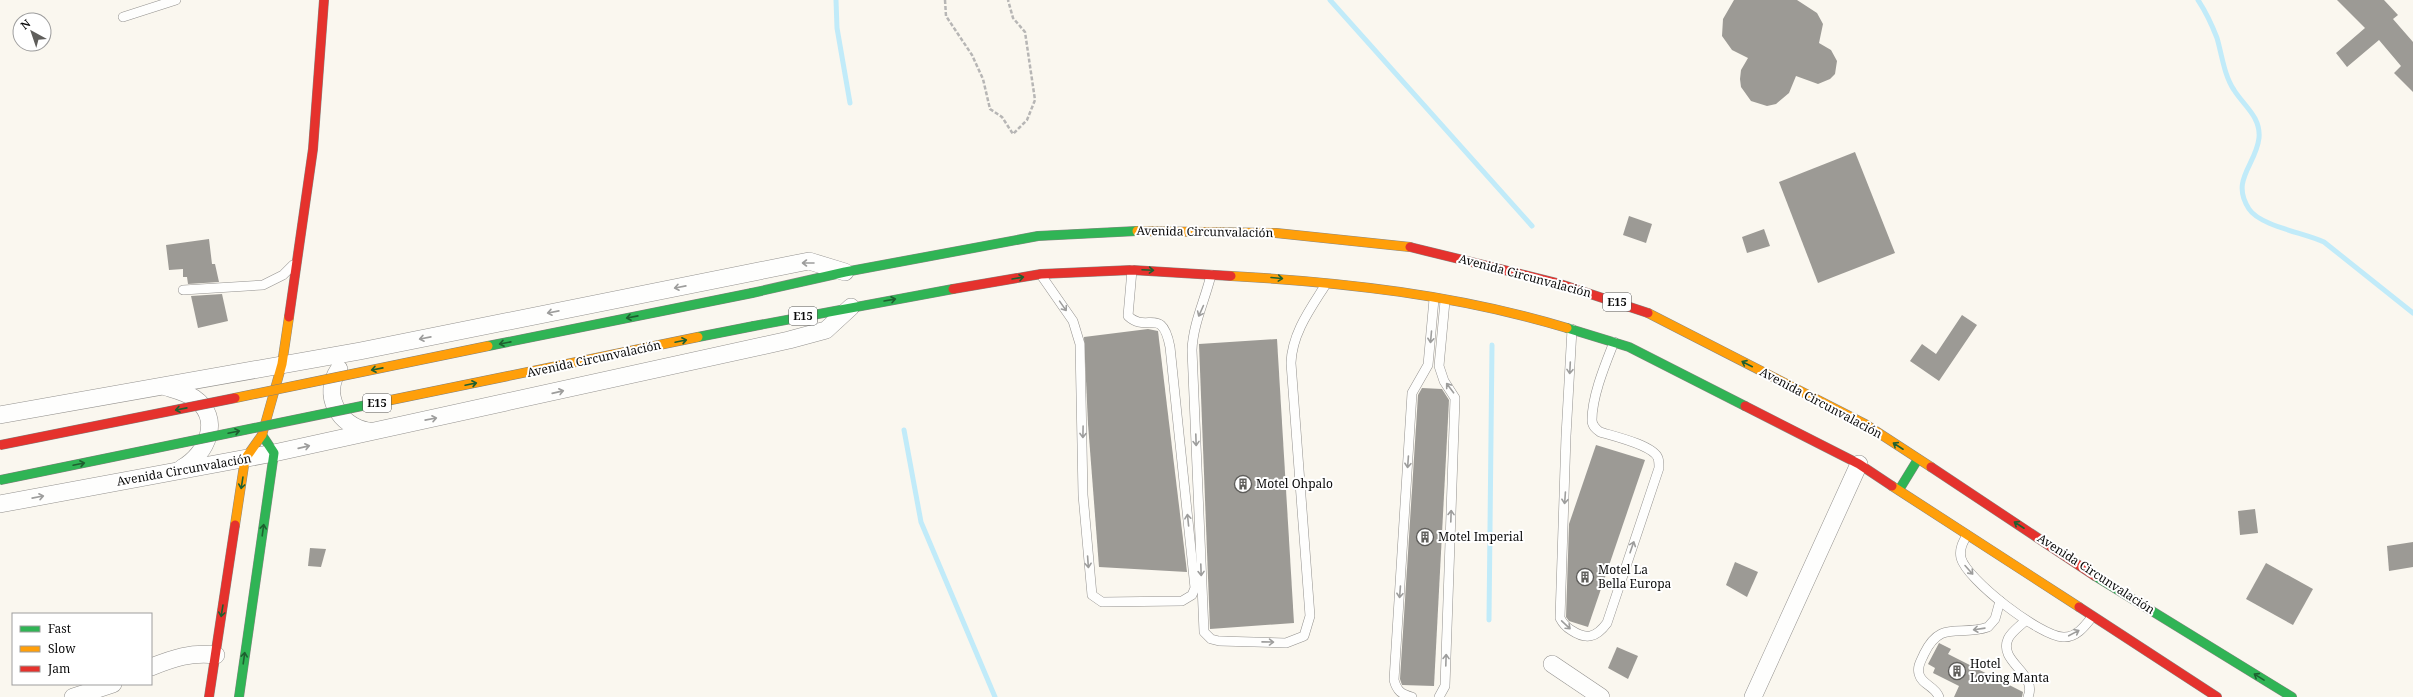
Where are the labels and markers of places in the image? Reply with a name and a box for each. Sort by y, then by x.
building icon: Motel Ohpalo [1233,474,1253,494]
place label: Motel Ohpalo [1256,475,1333,492]
building icon: Motel Imperial [1415,527,1435,547]
place label: Motel Imperial [1438,528,1523,545]
place label: Motel La Bella Europa [1598,561,1672,592]
building icon: Motel La Bella Europa [1575,567,1595,587]
place label: Hotel Loving Manta [1970,655,2049,686]
building icon: Hotel Loving Manta [1947,661,1967,681]

